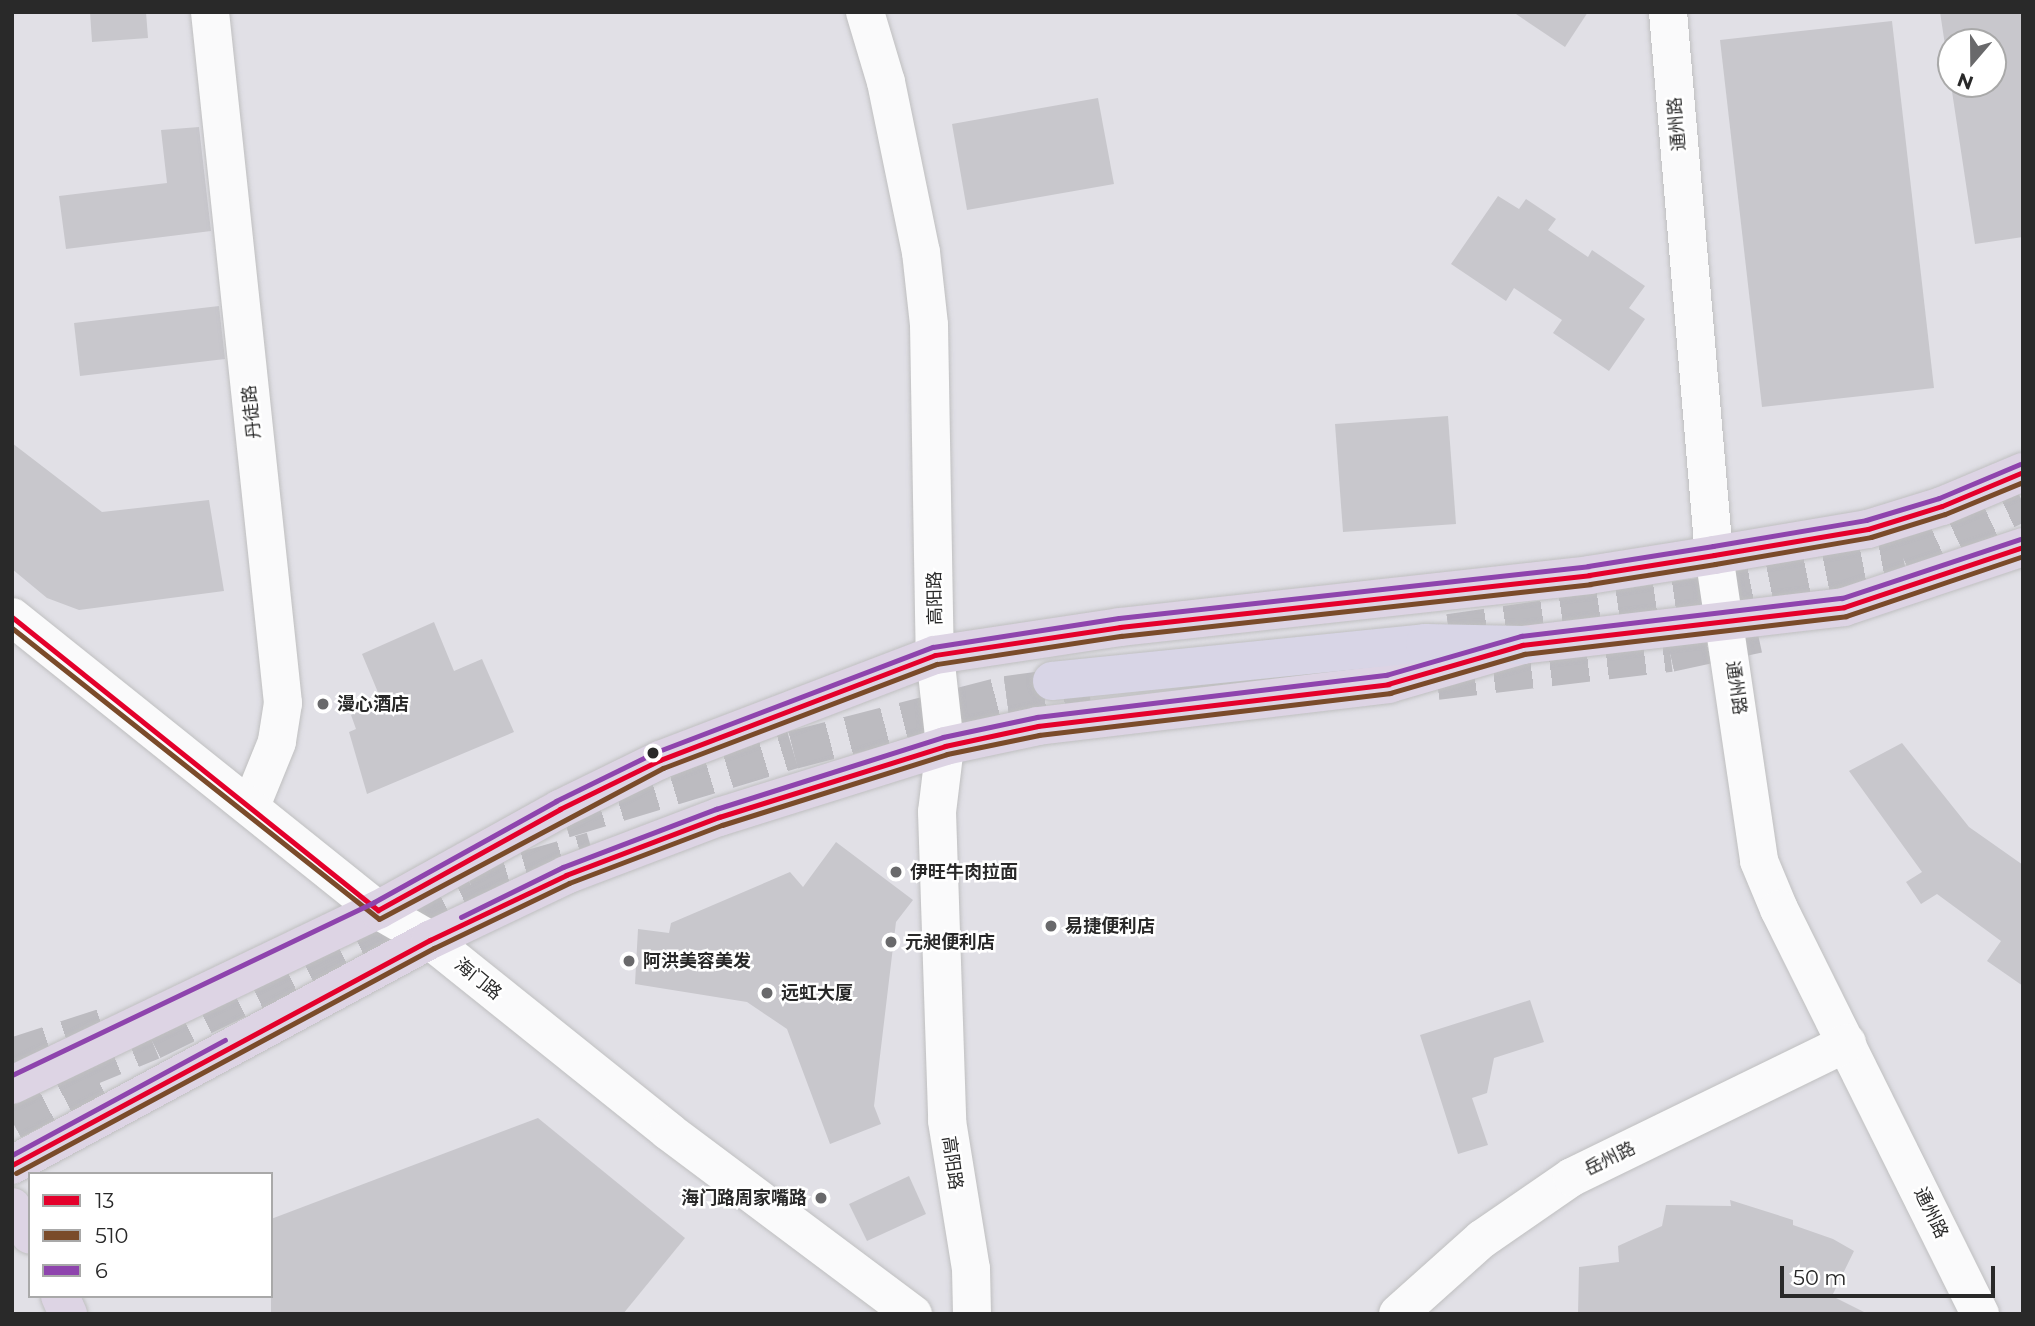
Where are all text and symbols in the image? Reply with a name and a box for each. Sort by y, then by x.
north arrow [1937,28,2007,98]
text: N [1954,68,1976,95]
street label: 通州路 [1664,96,1690,152]
street label: 丹徒路 [238,384,266,440]
street label: 高阳路 [924,571,946,625]
street label: 通州路 [1722,660,1750,716]
place label: 漫心酒店 [337,693,409,715]
marker: 漫心酒店 [315,696,331,712]
unlabelled marker [646,746,660,760]
place label: 伊旺牛肉拉面 [910,861,1018,883]
marker: 伊旺牛肉拉面 [888,864,904,880]
place label: 易捷便利店 [1065,915,1155,937]
marker: 易捷便利店 [1043,918,1059,934]
place label: 元昶便利店 [905,931,995,953]
marker: 元昶便利店 [883,934,899,950]
place label: 阿洪美容美发 [643,950,751,972]
marker: 阿洪美容美发 [621,953,637,969]
street label: 海门路 [450,954,506,1004]
place label: 远虹大厦 [781,982,853,1004]
marker: 远虹大厦 [759,985,775,1001]
street label: 高阳路 [938,1135,966,1191]
street label: 岳州路 [1581,1137,1639,1181]
legend [28,1172,273,1298]
street label: 通州路 [1909,1184,1953,1242]
place label: 海门路周家嘴路 [681,1187,807,1209]
text: 13 [95,1188,114,1213]
marker: 海门路周家嘴路 [813,1190,829,1206]
text: 510 [95,1223,128,1248]
scale bar [1783,1252,1998,1296]
text: 6 [95,1258,108,1283]
text: 50 m [1793,1265,1847,1290]

